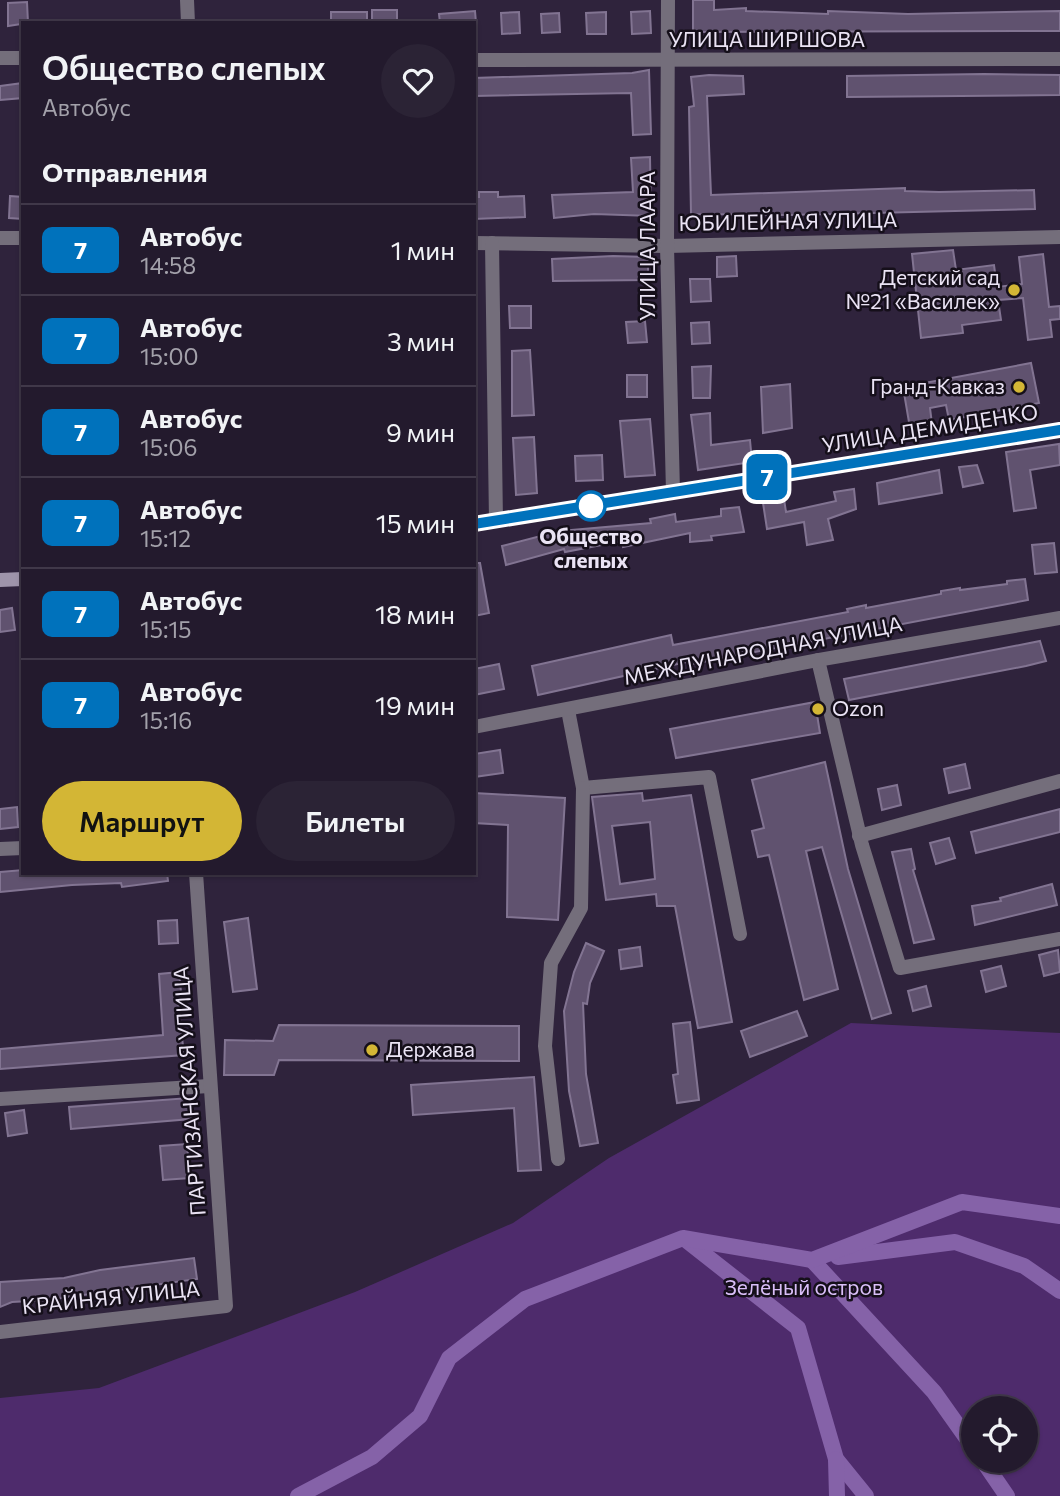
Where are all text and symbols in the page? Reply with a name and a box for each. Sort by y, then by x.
street label: УЛИЦА ШИРШОВА [669,26,865,51]
button: heart [381,44,455,118]
text: Общество слепых [42,46,326,87]
text: Автобус [42,93,131,121]
text: Отправления [42,156,208,187]
street label: УЛИЦА ЛААРА [634,171,659,321]
street label: ЮБИЛЕЙНАЯ УЛИЦА [679,206,897,235]
text: Автобус [140,220,242,251]
text: 1 мин [391,234,455,265]
text: 7 [74,235,87,264]
text: 14:58 [140,251,196,279]
place label: Детский сад №21 «Василек» [846,264,1000,313]
marker: Детский сад №21 «Василек» [1006,282,1022,298]
text: Автобус [140,311,242,342]
text: 3 мин [387,325,455,356]
text: 7 [74,326,87,355]
text: 15:00 [140,342,199,370]
place label: Гранд-Кавказ [870,373,1005,398]
marker: Гранд-Кавказ [1011,379,1027,395]
street label: УЛИЦА ДЕМИДЕНКО [820,398,1040,457]
text: Автобус [140,402,242,433]
text: 9 мин [386,416,455,447]
text: 7 [74,417,87,446]
text: 15:06 [140,433,197,461]
line badge: 7 [744,454,790,500]
text: 7 [760,462,774,491]
marker: Общество слепых [576,491,606,521]
text: Автобус [140,493,242,524]
text: 15 мин [376,507,455,538]
text: 7 [74,508,87,537]
place label: Общество слепых [539,523,643,572]
text: 15:12 [140,524,191,552]
text: Автобус [140,584,242,615]
text: 18 мин [375,598,455,629]
text: 7 [74,599,87,628]
street label: МЕЖДУНАРОДНАЯ УЛИЦА [621,610,904,689]
text: 15:15 [140,615,192,643]
text: Автобус [140,675,242,706]
text: 19 мин [375,689,455,720]
text: 7 [74,690,87,719]
place label: Ozon [832,695,884,720]
marker: Ozon [810,701,826,717]
text: 15:16 [140,706,192,734]
button: Маршрут [42,781,242,861]
button: Билеты [256,781,455,861]
street label: ПАРТИЗАНСКАЯ УЛИЦА [167,965,210,1217]
place label: Держава [386,1036,475,1061]
marker: Держава [364,1042,380,1058]
park label: Зелёный остров [725,1274,883,1299]
street label: КРАЙНЯЯ УЛИЦА [21,1275,201,1318]
map controls [961,1396,1038,1473]
button: locate [961,1396,1038,1473]

